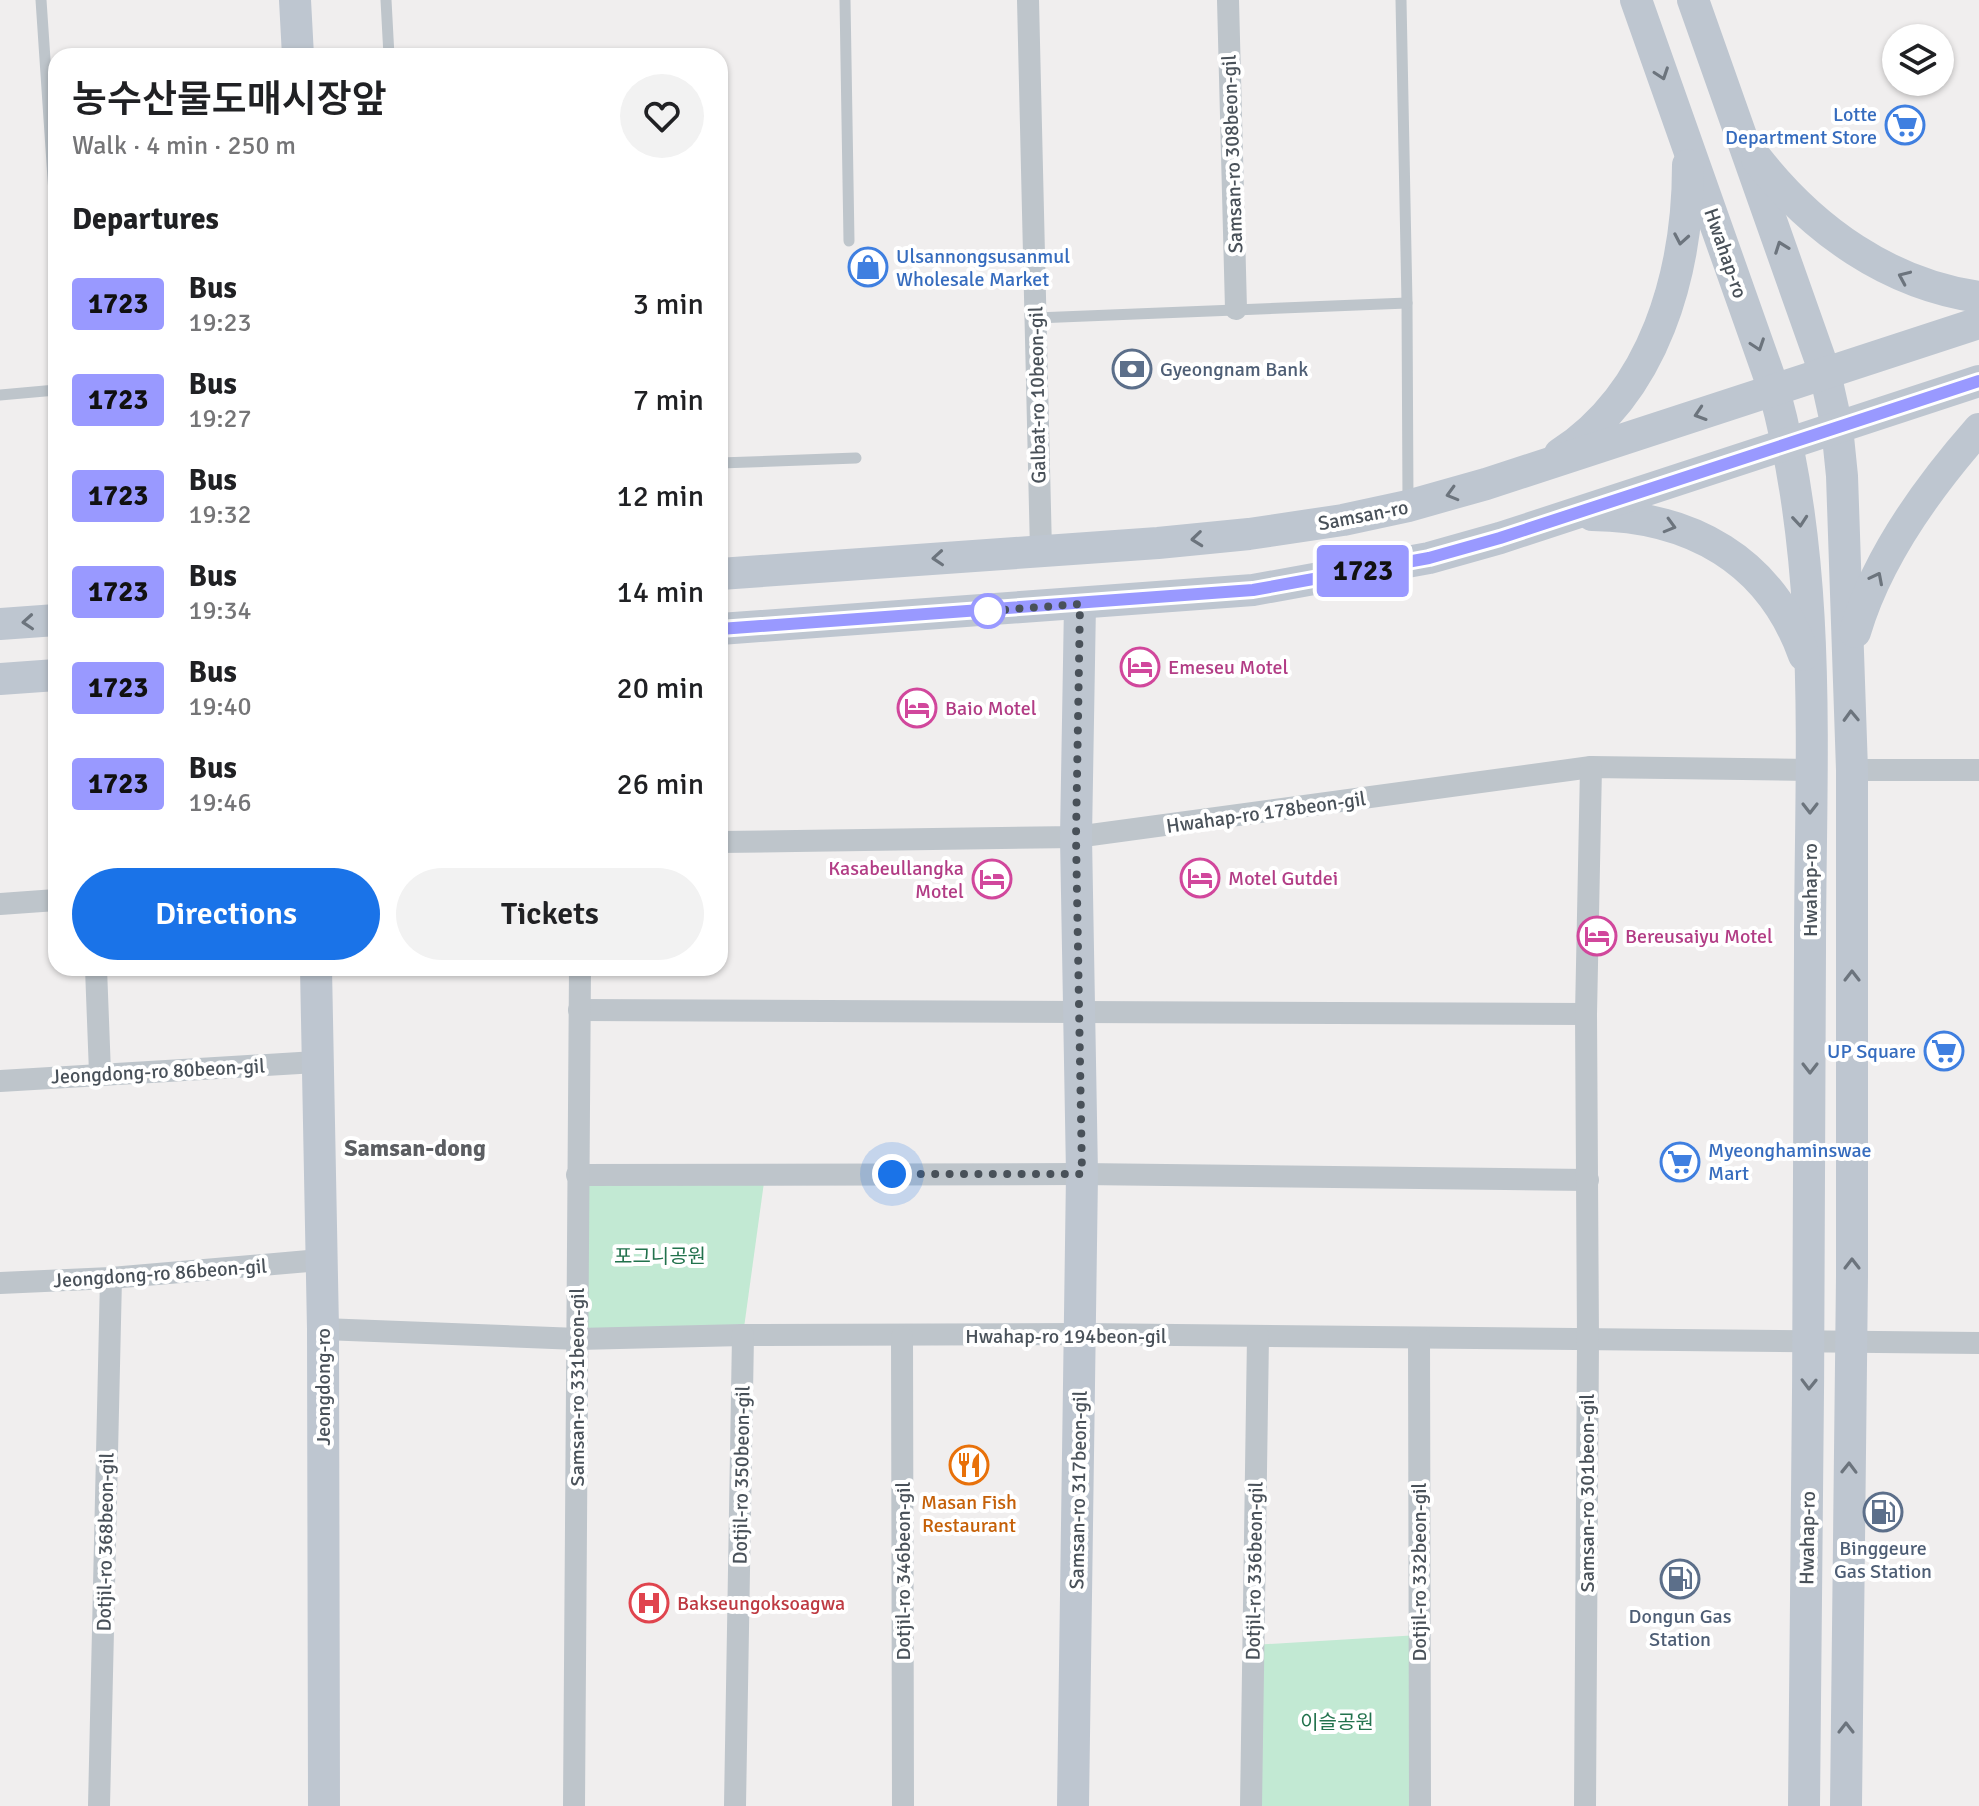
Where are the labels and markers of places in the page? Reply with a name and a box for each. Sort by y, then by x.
place label: Lotte Department Store [1725,102,1877,150]
supermarket icon: Lotte Department Store [1884,104,1926,146]
place label: Ulsannongsusanmul Wholesale Market [896,244,1070,292]
shop icon: Ulsannongsusanmul Wholesale Market [847,246,889,288]
bank icon: Gyeongnam Bank [1111,348,1153,390]
place label: Gyeongnam Bank [1160,357,1308,382]
unlabelled marker [971,594,1005,628]
hotel icon: Emeseu Motel [1119,646,1161,688]
place label: Emeseu Motel [1168,655,1289,680]
hotel icon: Baio Motel [896,687,938,729]
place label: Baio Motel [945,696,1037,721]
place label: Kasabeullangka Motel [828,856,964,904]
hotel icon: Motel Gutdei [1179,857,1221,899]
hotel icon: Kasabeullangka Motel [971,858,1013,900]
place label: Motel Gutdei [1228,866,1338,891]
hotel icon: Bereusaiyu Motel [1576,915,1618,957]
place label: Bereusaiyu Motel [1625,924,1773,949]
supermarket icon: UP Square [1923,1030,1965,1072]
place label: UP Square [1827,1039,1916,1064]
place label: Myeonghaminswae Mart [1708,1138,1872,1186]
supermarket icon: Myeonghaminswae Mart [1659,1141,1701,1183]
restaurant icon: Masan Fish Restaurant [948,1444,990,1486]
place label: Masan Fish Restaurant [921,1490,1017,1538]
fuel station icon: Binggeure Gas Station [1862,1491,1904,1533]
place label: Binggeure Gas Station [1834,1536,1932,1584]
fuel station icon: Dongun Gas Station [1659,1558,1701,1600]
hospital icon: Bakseungoksoagwa [628,1582,670,1624]
place label: Bakseungoksoagwa [677,1591,845,1616]
place label: Dongun Gas Station [1629,1604,1732,1652]

